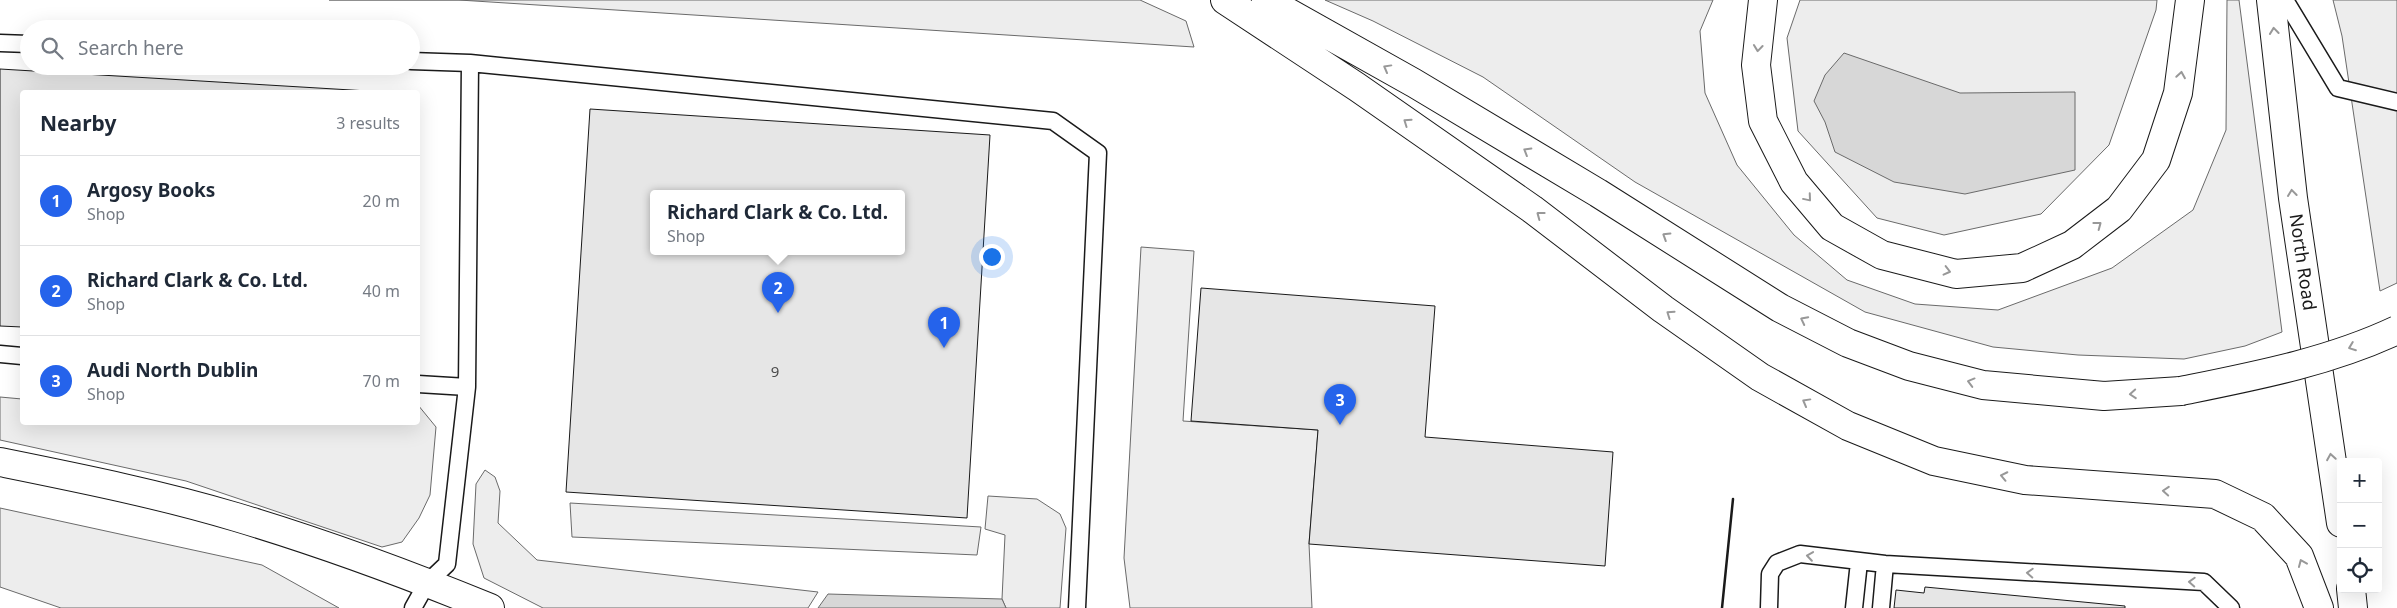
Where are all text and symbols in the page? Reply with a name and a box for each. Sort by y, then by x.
search box [20,20,420,75]
one-way arrow [2269,27,2280,35]
icon: search [38,34,66,62]
text: Search here [78,35,184,61]
one-way arrow [1753,45,1764,53]
one-way arrow [1384,64,1393,74]
one-way arrow [2175,71,2185,79]
text: Nearby [40,109,116,137]
text: 3 results [336,112,400,134]
one-way arrow [1404,119,1413,128]
one-way arrow [1524,147,1533,157]
text: Argosy Books [87,177,215,203]
one-way arrow [2287,188,2298,196]
text: 1 [51,190,61,212]
text: 20 m [363,190,400,212]
popup [650,190,905,255]
one-way arrow [1802,192,1811,201]
text: Richard Clark & Co. Ltd. [667,199,888,225]
text: Shop [87,203,125,225]
street label: North Road [2284,212,2322,312]
one-way arrow [1537,213,1546,221]
one-way arrow [2092,222,2102,231]
text: Shop [667,225,705,247]
one-way arrow [1662,233,1671,242]
your location [979,244,1005,270]
one-way arrow [1943,265,1952,276]
text: Richard Clark & Co. Ltd. [87,267,308,293]
pin: 2 [762,272,794,313]
text: 2 [51,280,61,302]
text: 40 m [363,280,400,302]
text: Shop [87,293,125,315]
pin: 1 [928,307,960,348]
one-way arrow [1666,311,1676,320]
one-way arrow [1800,316,1809,326]
one-way arrow [2348,342,2356,352]
text: Audi North Dublin [87,357,258,383]
house number: 9 [771,361,779,381]
text: 3 [51,370,61,392]
text: 70 m [363,370,400,392]
one-way arrow [1967,377,1976,388]
text: Shop [87,383,125,405]
pin: 3 [1324,384,1356,425]
one-way arrow [2128,389,2136,400]
one-way arrow [1802,398,1811,408]
one-way arrow [2326,453,2336,462]
map controls [2337,458,2382,593]
button: + [2337,458,2382,503]
one-way arrow [2000,471,2009,482]
one-way arrow [2162,486,2170,497]
button: − [2337,503,2382,548]
button: locate [2337,548,2382,593]
one-way arrow [1806,551,1815,561]
one-way arrow [2297,559,2308,568]
one-way arrow [2026,567,2034,578]
one-way arrow [2188,576,2196,587]

